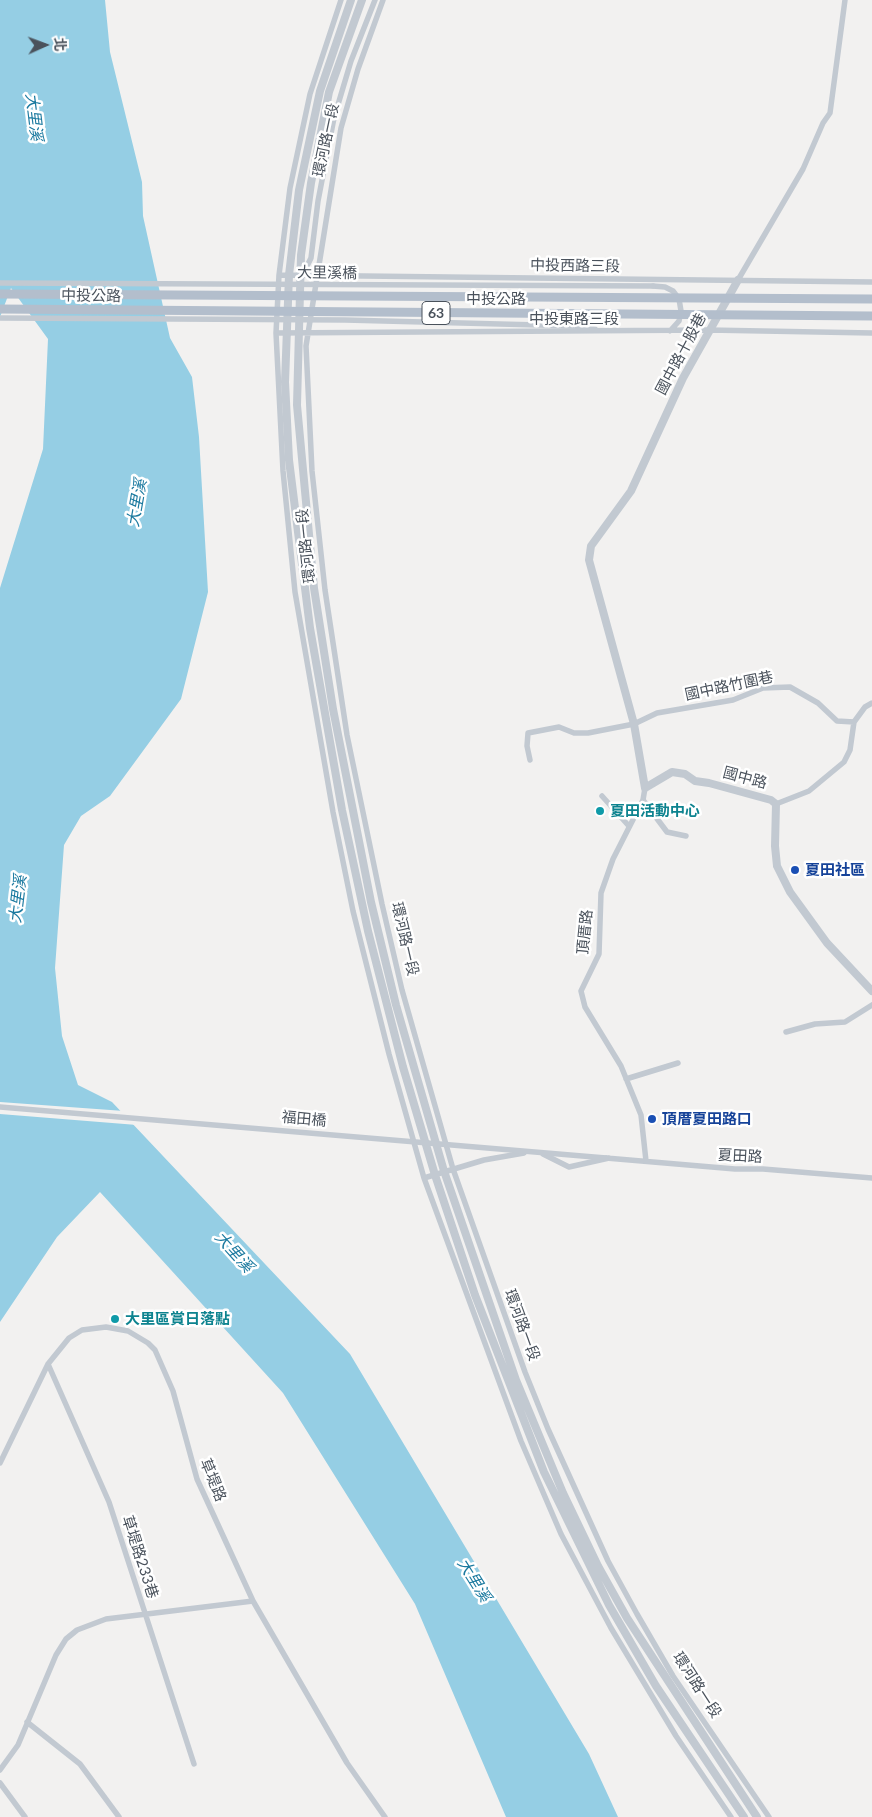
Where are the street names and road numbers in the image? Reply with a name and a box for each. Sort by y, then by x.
street label: 環河路一段 [309,101,343,179]
street label: 中投西路三段 [530,256,620,276]
street label: 大里溪橋 [297,263,357,283]
street label: 中投公路 [61,286,121,306]
street label: 中投公路 [466,290,526,308]
road number: 63 [422,302,450,324]
street label: 中投東路三段 [529,310,619,328]
street label: 國中路十股巷 [652,310,710,398]
street label: 環河路一段 [293,508,319,584]
street label: 國中路竹圍巷 [683,668,775,704]
street label: 國中路 [721,763,769,793]
street label: 環河路一段 [388,900,422,978]
street label: 頂厝路 [574,909,596,955]
street label: 福田橋 [281,1108,327,1130]
street label: 夏田路 [717,1146,763,1166]
street label: 環河路一段 [501,1287,543,1363]
street label: 草堤路 [196,1456,230,1504]
street label: 草堤路233巷 [118,1513,162,1601]
street label: 環河路一段 [669,1649,725,1721]

